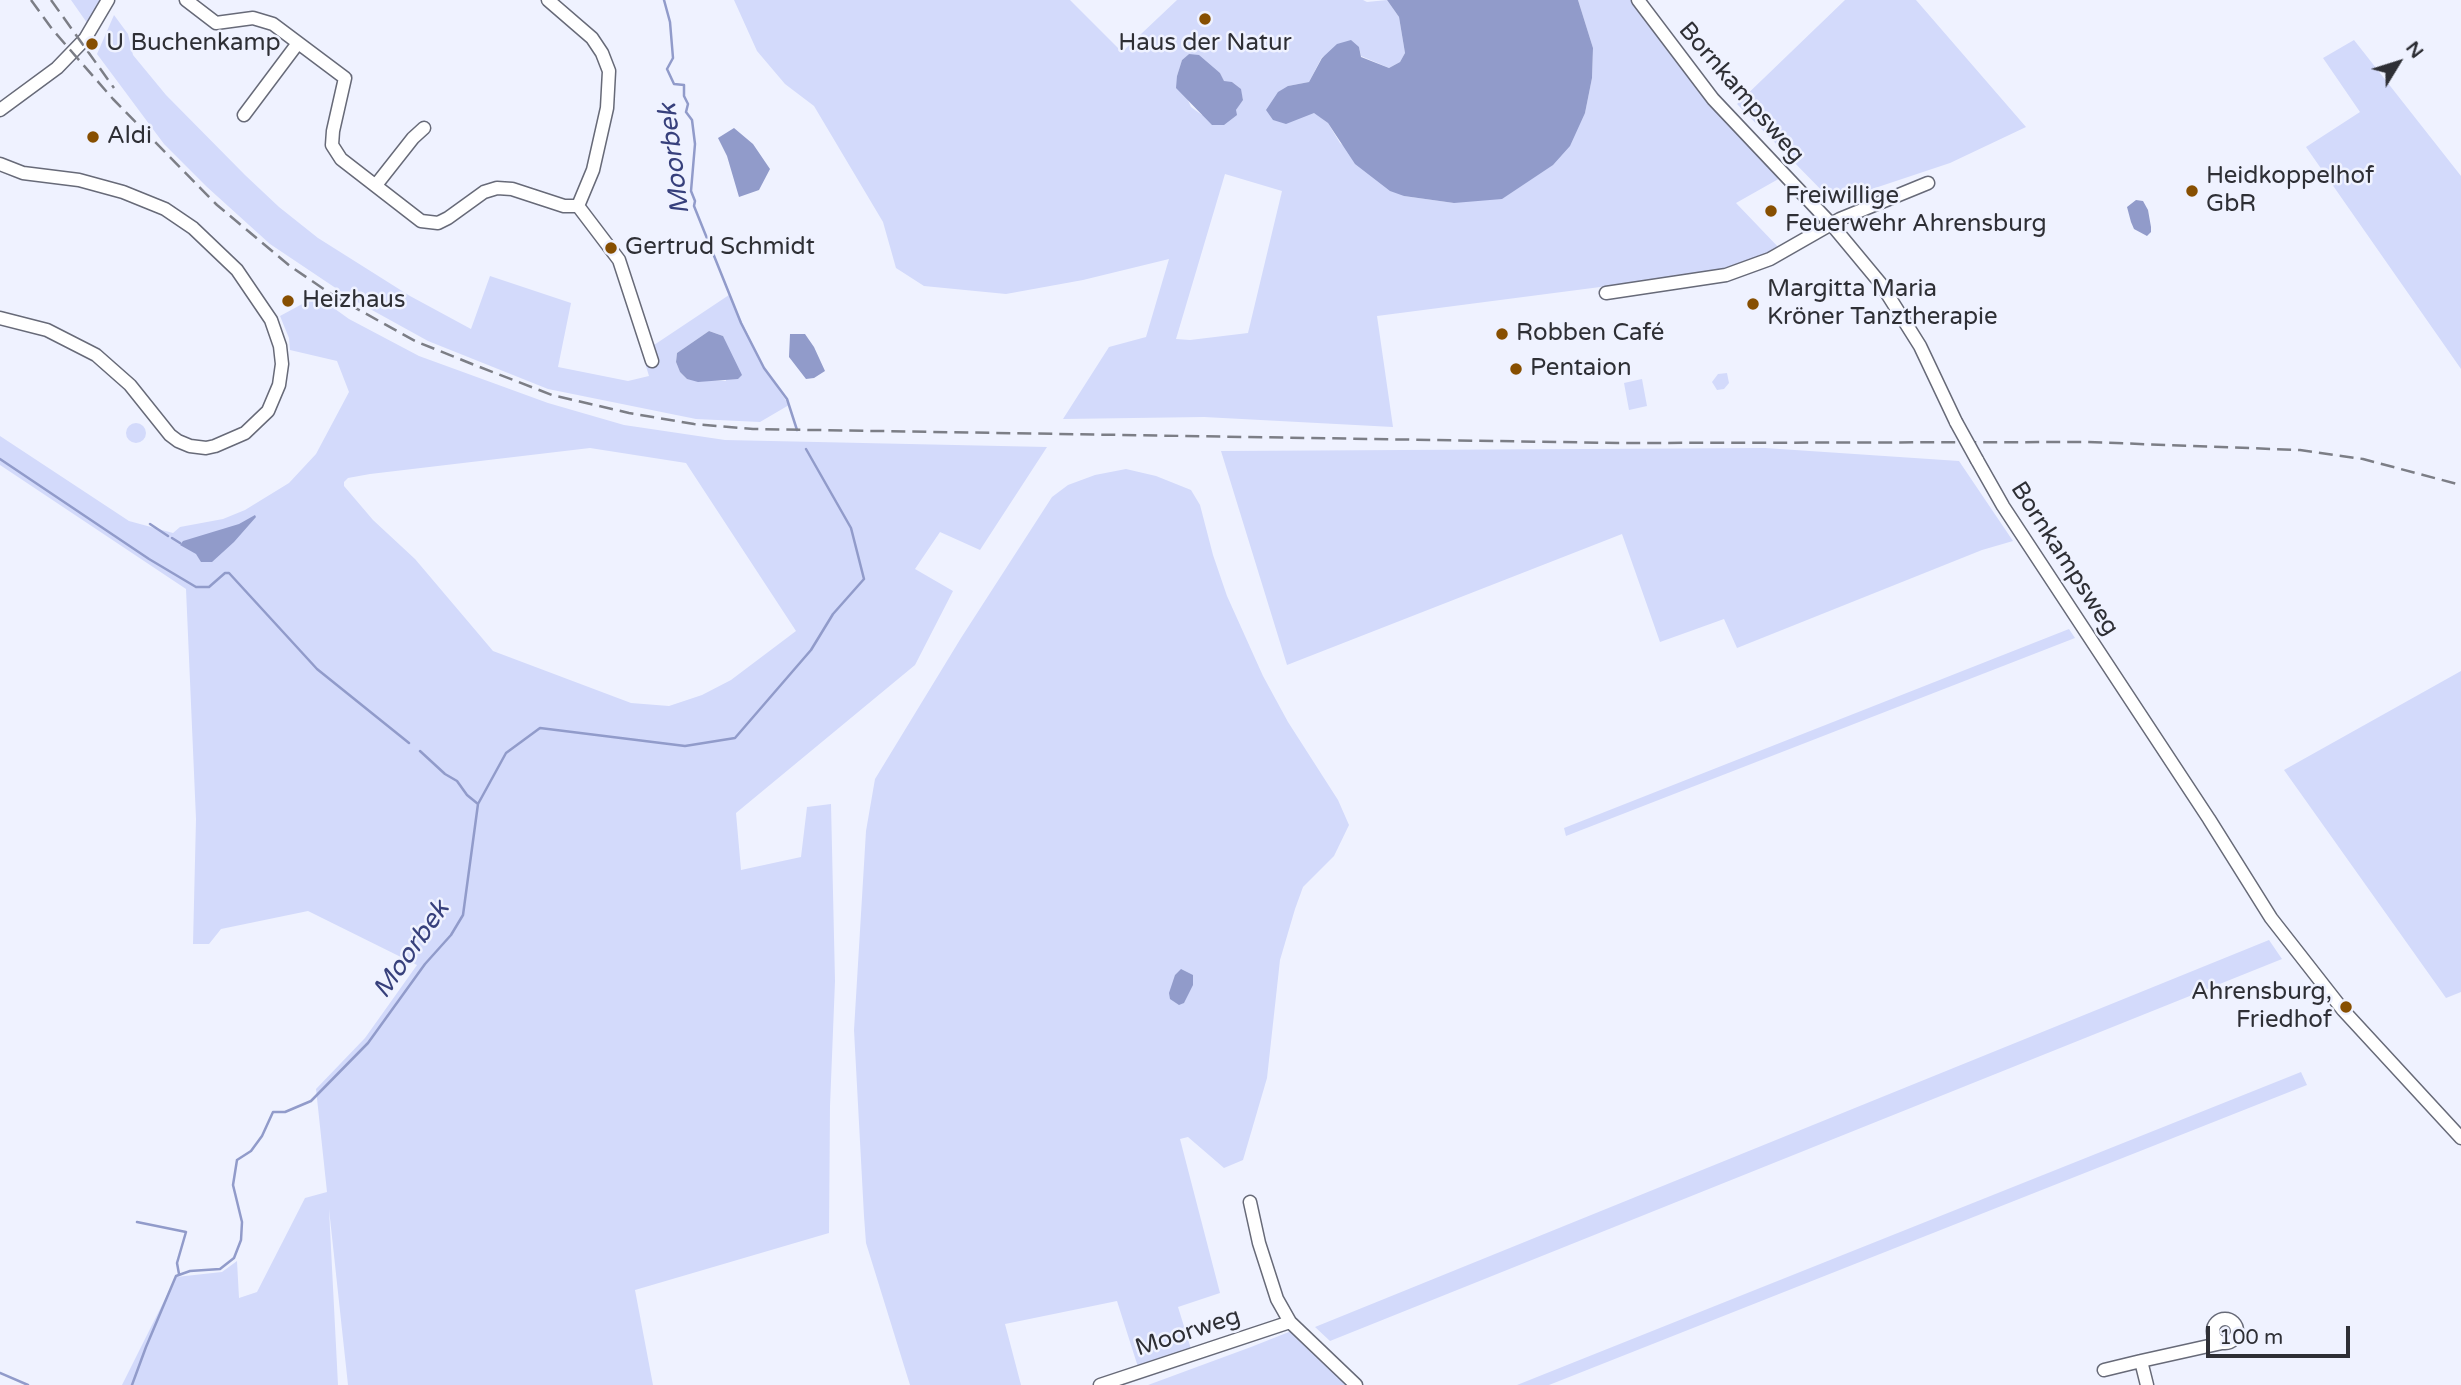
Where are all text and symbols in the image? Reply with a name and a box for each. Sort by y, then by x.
marker: Haus der Natur [1197,11,1213,27]
street label: Bornkampsweg [1672,17,1810,169]
north arrow [2363,28,2433,98]
place label: U Buchenkamp [106,30,281,58]
place label: Haus der Natur [1118,30,1292,58]
marker: U Buchenkamp [84,36,100,52]
text: N [2401,37,2428,63]
water label: Moorbek [653,102,697,216]
place label: Aldi [107,123,152,151]
marker: Aldi [85,129,101,145]
place label: Heidkoppelhof GbR [2206,163,2374,219]
place label: Freiwillige Feuerwehr Ahrensburg [1785,183,2047,239]
marker: Heidkoppelhof GbR [2184,183,2200,199]
marker: Freiwillige Feuerwehr Ahrensburg [1763,203,1779,219]
place label: Gertrud Schmidt [625,234,815,262]
marker: Gertrud Schmidt [603,240,619,256]
place label: Margitta Maria Kröner Tanztherapie [1767,276,1998,332]
place label: Heizhaus [302,287,405,315]
marker: Heizhaus [280,293,296,309]
marker: Margitta Maria Kröner Tanztherapie [1745,296,1761,312]
place label: Robben Café [1516,320,1664,348]
marker: Robben Café [1494,326,1510,342]
place label: Pentaion [1530,355,1632,383]
marker: Pentaion [1508,361,1524,377]
street label: Bornkampsweg [2004,477,2124,641]
water label: Moorbek [367,895,457,1005]
place label: Ahrensburg, Friedhof [2191,979,2332,1035]
marker: Ahrensburg, Friedhof [2338,999,2354,1015]
street label: Moorweg [1132,1302,1244,1364]
scale bar [2209,1312,2352,1356]
text: 100 m [2219,1325,2283,1350]

